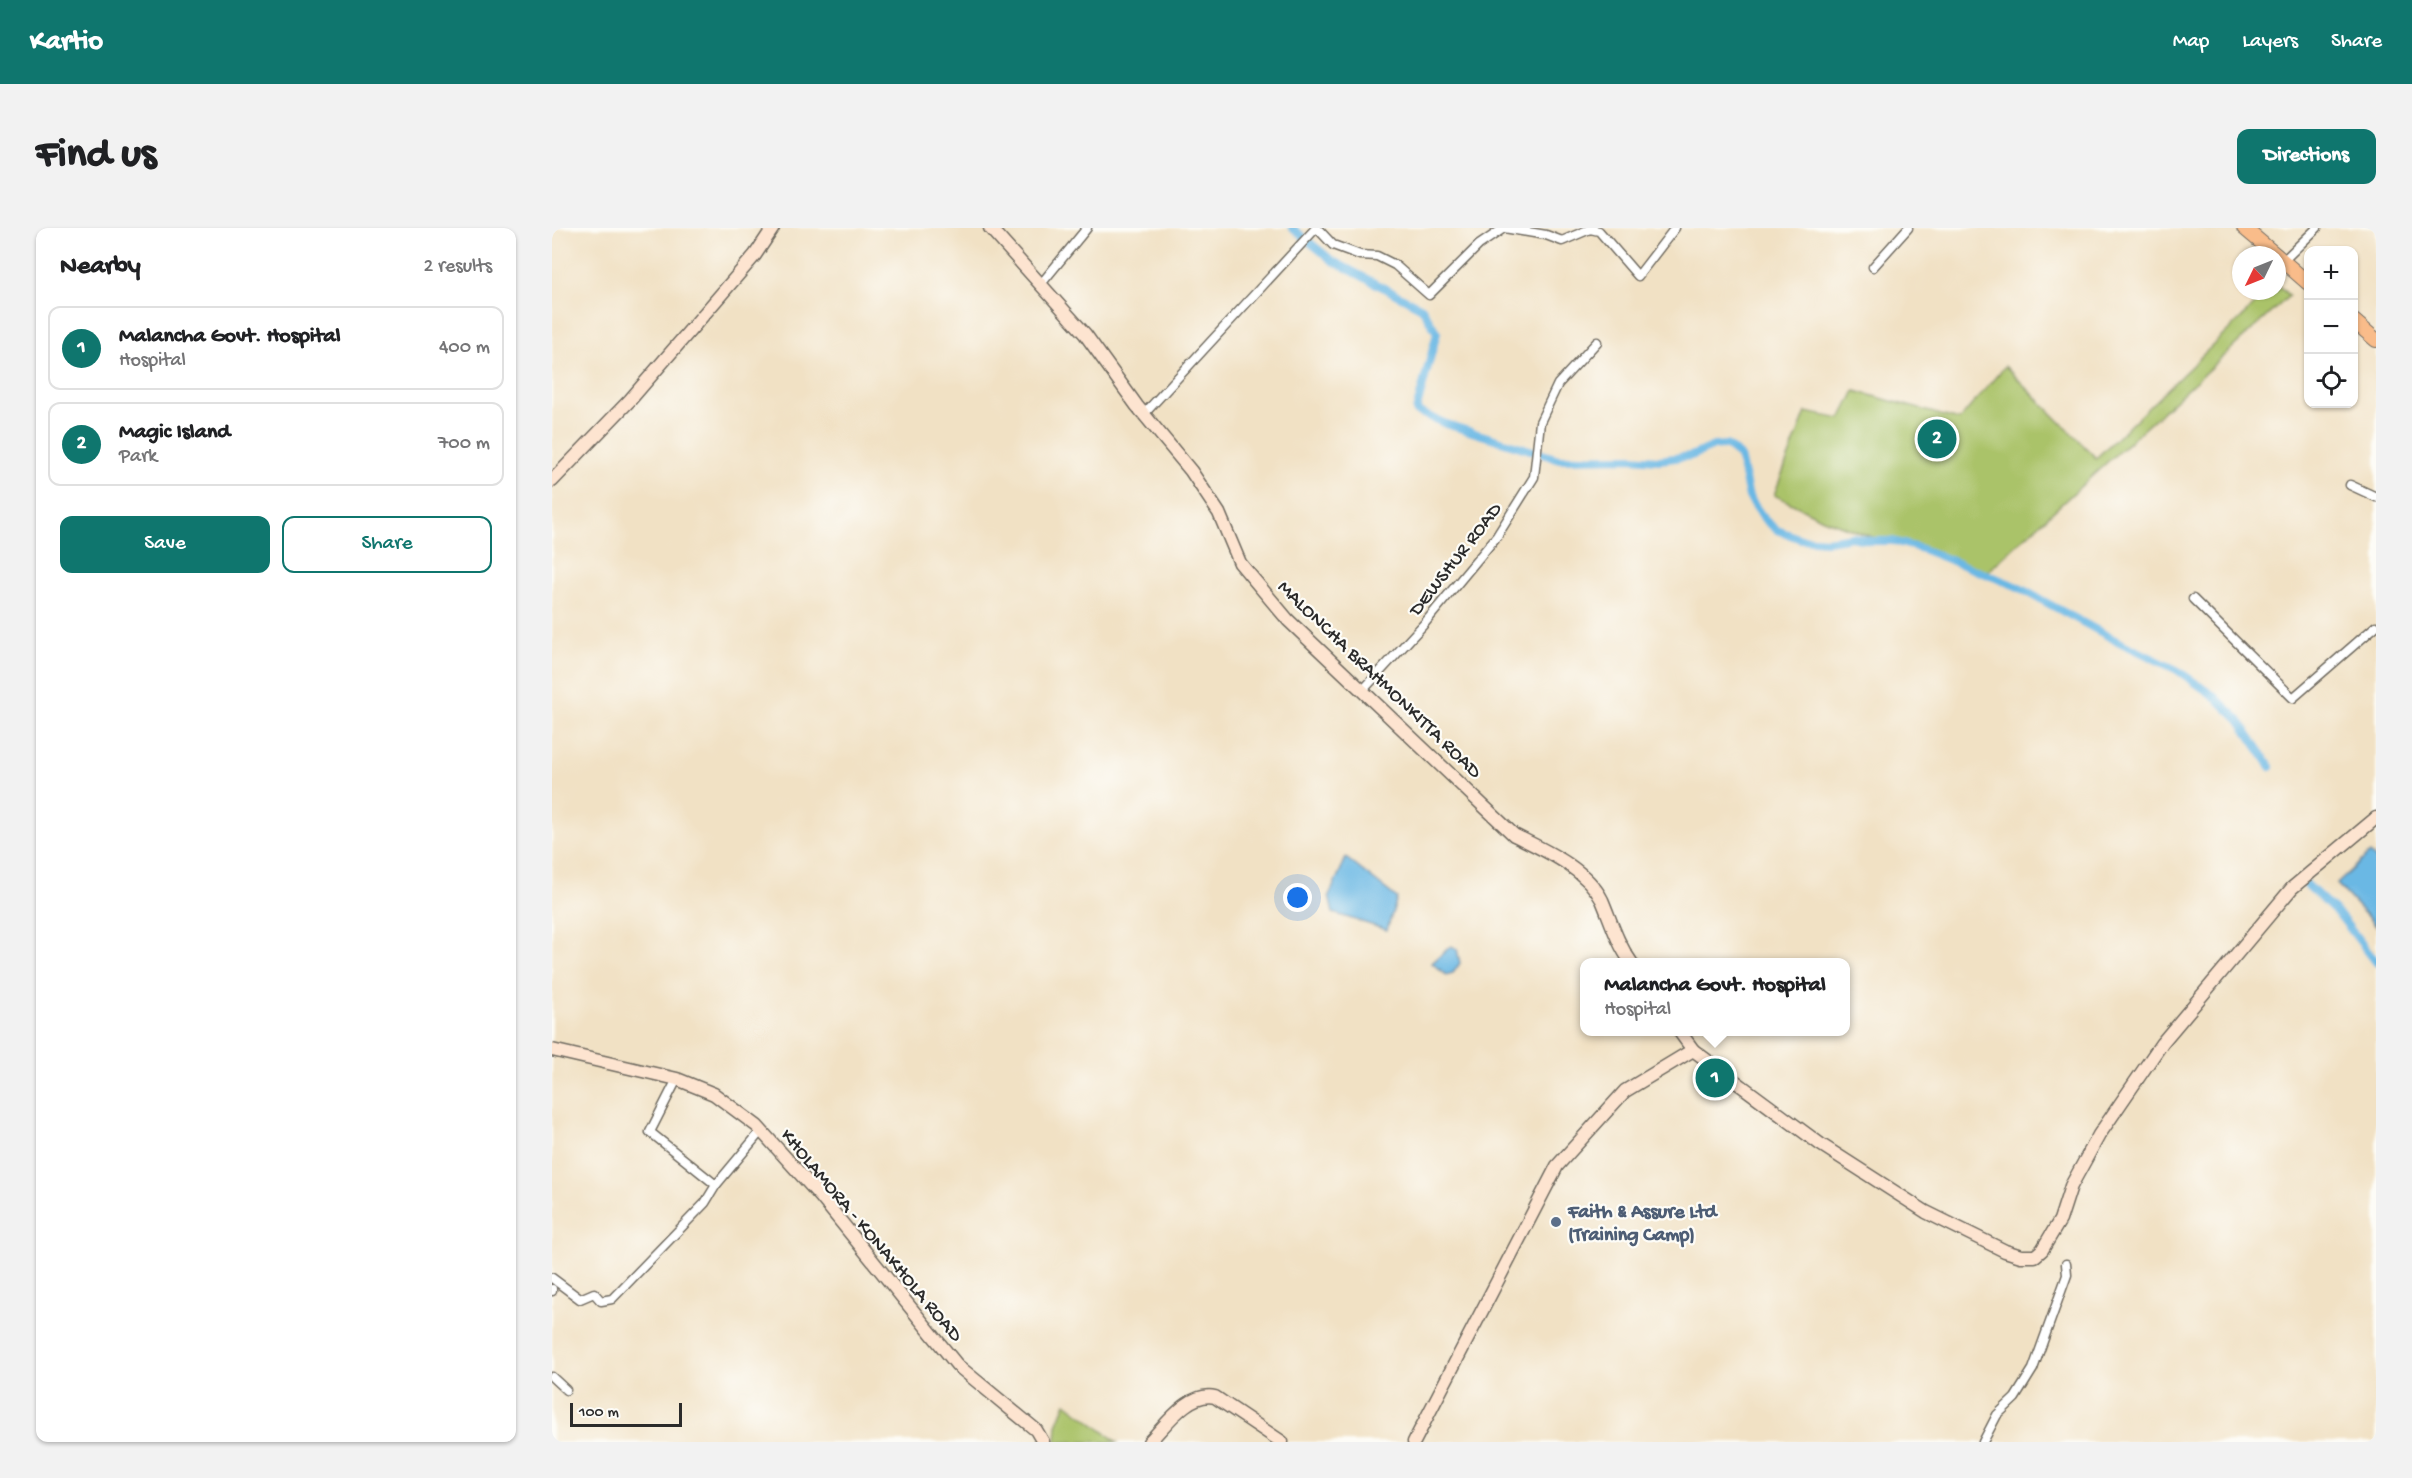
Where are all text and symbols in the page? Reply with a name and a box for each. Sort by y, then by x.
text: Kartio [30,26,103,59]
text: Map [2173,30,2209,55]
text: Layers [2242,30,2298,55]
text: Share [2331,30,2382,55]
button: Directions [2237,129,2376,184]
text: Find us [36,132,156,181]
north arrow [2232,246,2286,300]
map controls [2304,246,2358,408]
button: + [2304,246,2358,300]
text: Nearby [60,252,141,283]
text: 2 results [423,256,492,279]
button: − [2304,300,2358,354]
text: Malancha Govt. Hospital [119,324,341,350]
text: 1 [77,337,86,360]
text: 400 m [439,337,490,360]
text: Hospital [119,350,186,373]
button: locate [2304,354,2358,408]
pin: 2 [1918,416,1956,462]
text: Magic Island [119,420,230,446]
text: 2 [77,433,86,456]
text: 700 m [438,433,490,456]
text: Park [119,446,157,469]
street label: DEWSHUR ROAD [1404,498,1509,623]
button: Save [60,516,270,573]
button: Share [282,516,492,573]
street label: MALONCHA BRAHMONKITTA ROAD [1272,577,1486,785]
your location [1283,883,1312,912]
popup [1580,958,1850,1036]
text: Malancha Govt. Hospital [1604,973,1826,999]
text: Hospital [1604,999,1671,1022]
pin: 1 [1696,1056,1734,1100]
street label: KHOLAMORA - KONAKHOLA ROAD [774,1125,967,1348]
place label: Faith & Assure Ltd (Training Camp) [1567,1202,1719,1248]
marker: Faith & Assure Ltd (Training Camp) [1549,1215,1563,1229]
scale bar [570,1400,682,1428]
text: 100 m [579,1404,619,1423]

